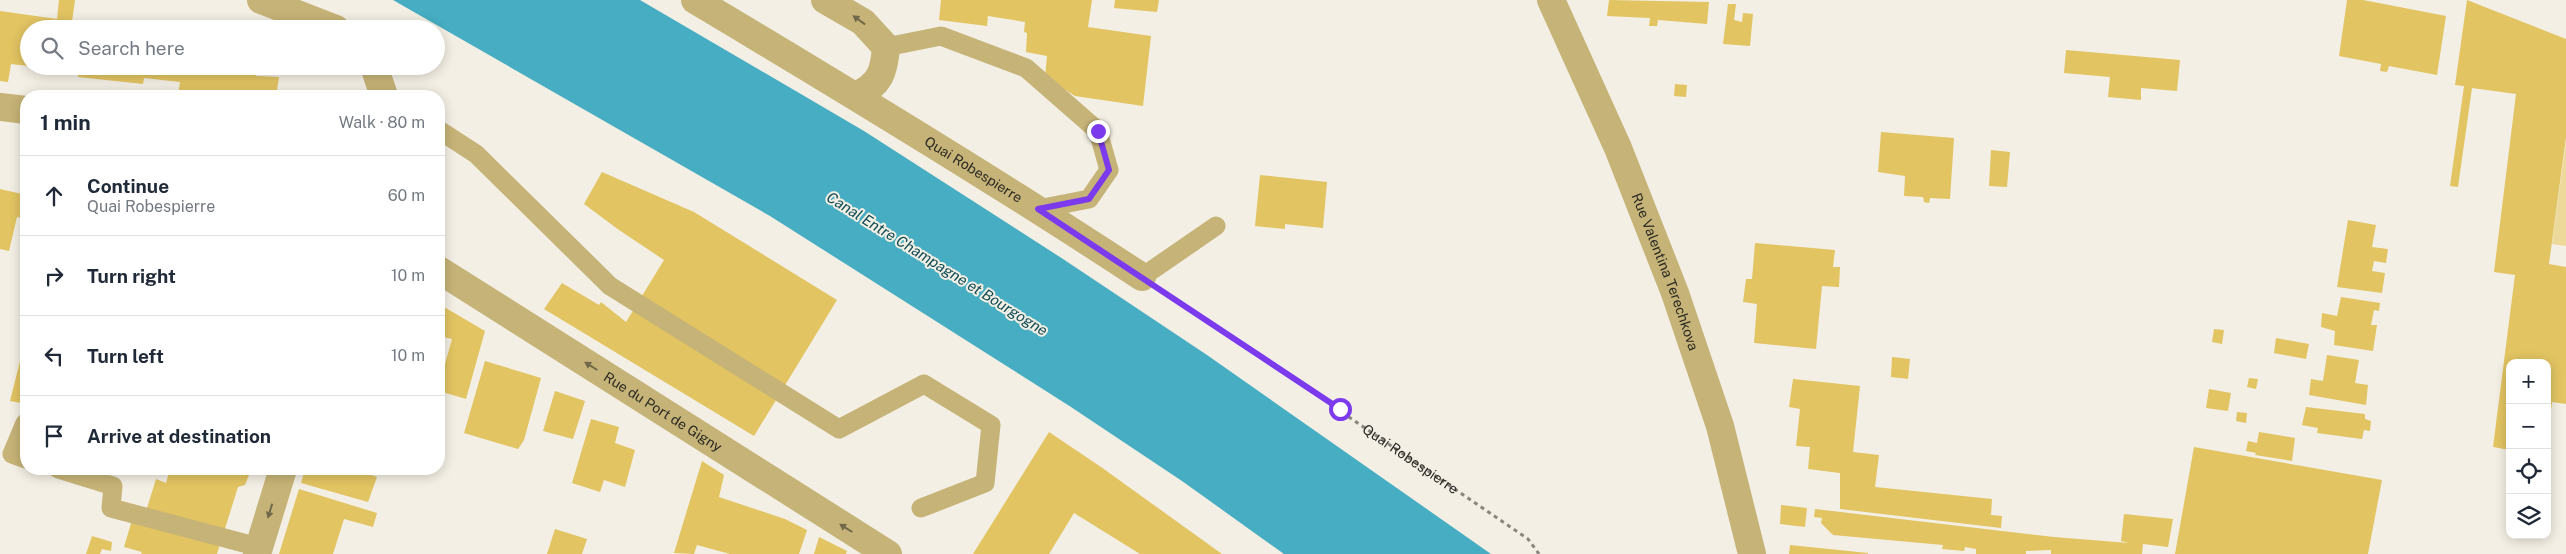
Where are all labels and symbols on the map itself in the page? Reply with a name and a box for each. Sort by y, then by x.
one-way arrow [852,15,866,25]
route end [1087,120,1110,143]
street label: Quai Robespierre [922,133,1025,206]
water label: Canal Entre Champagne et Bourgogne [824,188,1051,339]
street label: Rue Valentina Terechkova [1628,191,1702,353]
one-way arrow [584,362,597,371]
street label: Rue du Port de Gigny [601,368,725,455]
route start [1329,398,1352,421]
street label: Quai Robespierre [1360,421,1461,497]
one-way arrow [266,504,274,519]
one-way arrow [840,523,853,533]

